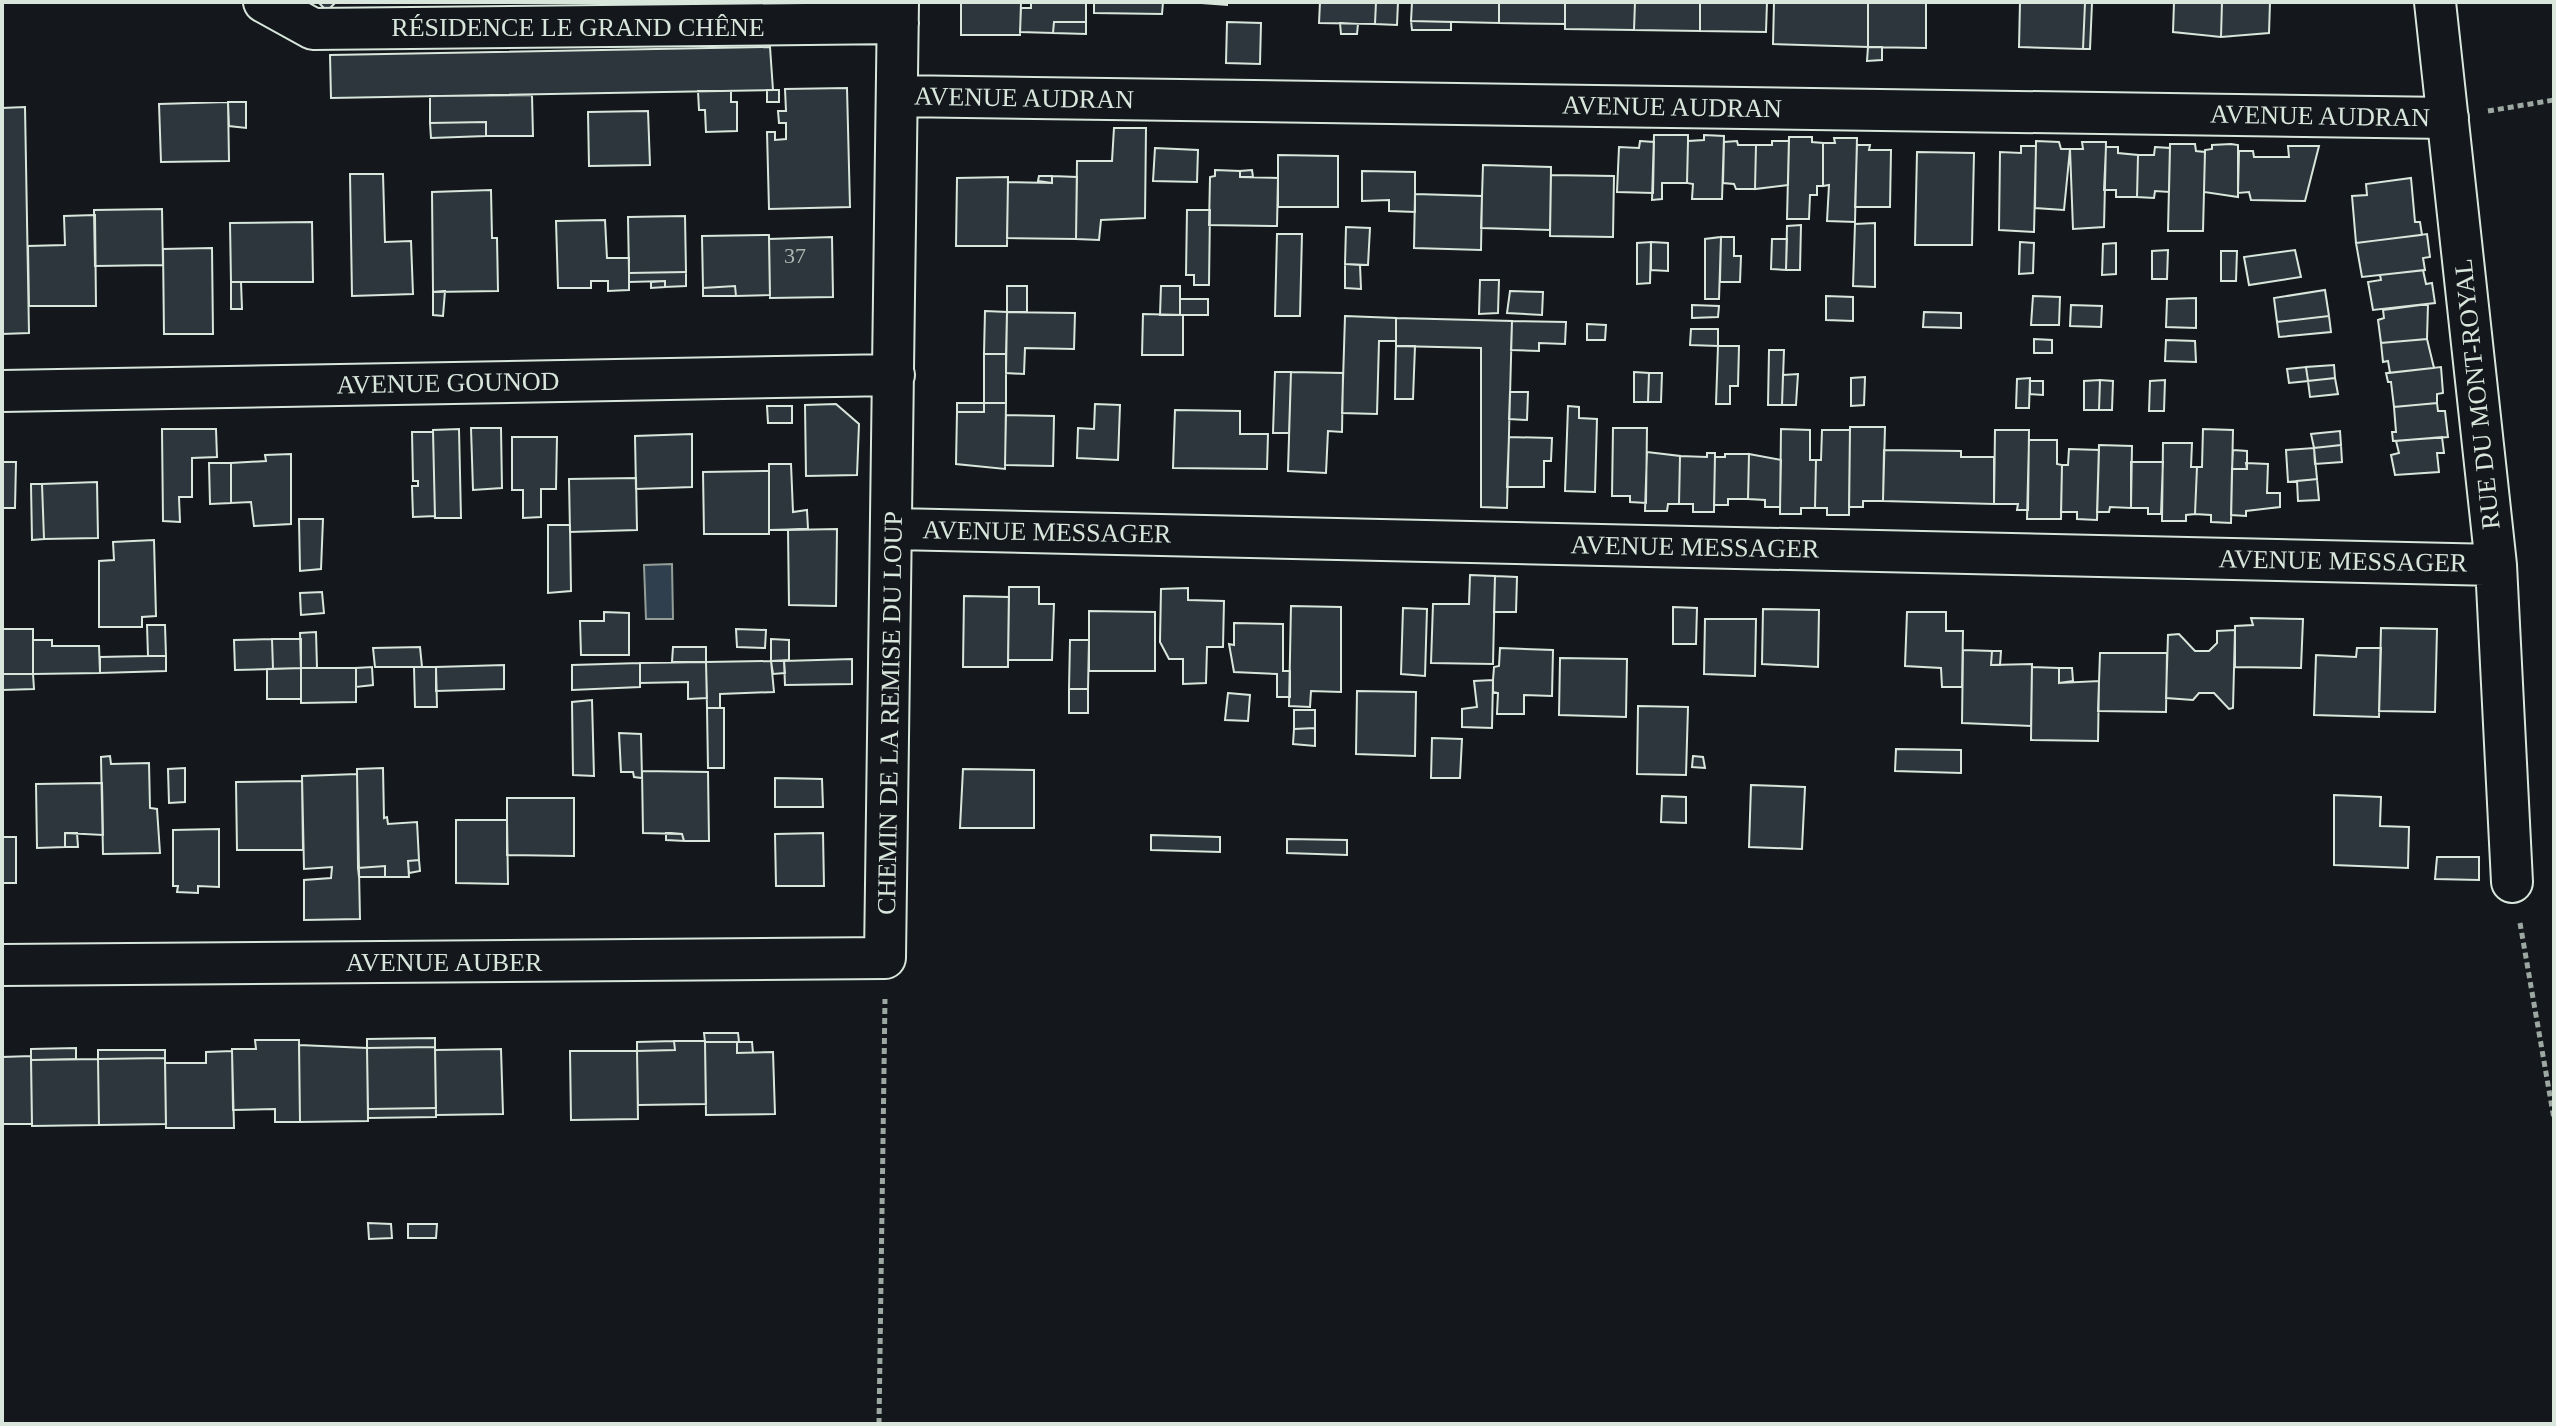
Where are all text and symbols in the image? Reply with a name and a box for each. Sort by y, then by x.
street label: RÉSIDENCE LE GRAND CHÊNE [391,13,765,42]
street label: AVENUE AUDRAN [914,82,1134,114]
street label: AVENUE AUDRAN [1562,91,1782,123]
street label: AVENUE AUDRAN [2210,100,2430,132]
house number: 37 [784,243,806,268]
street label: RUE DU MONT-ROYAL [2448,257,2506,531]
street label: AVENUE GOUNOD [336,367,560,399]
street label: CHEMIN DE LA REMISE DU LOUP [872,511,908,915]
street label: AVENUE MESSAGER [922,515,1172,549]
street label: AVENUE MESSAGER [1570,530,1820,564]
street label: AVENUE MESSAGER [2218,544,2468,578]
street label: AVENUE AUBER [346,948,543,977]

